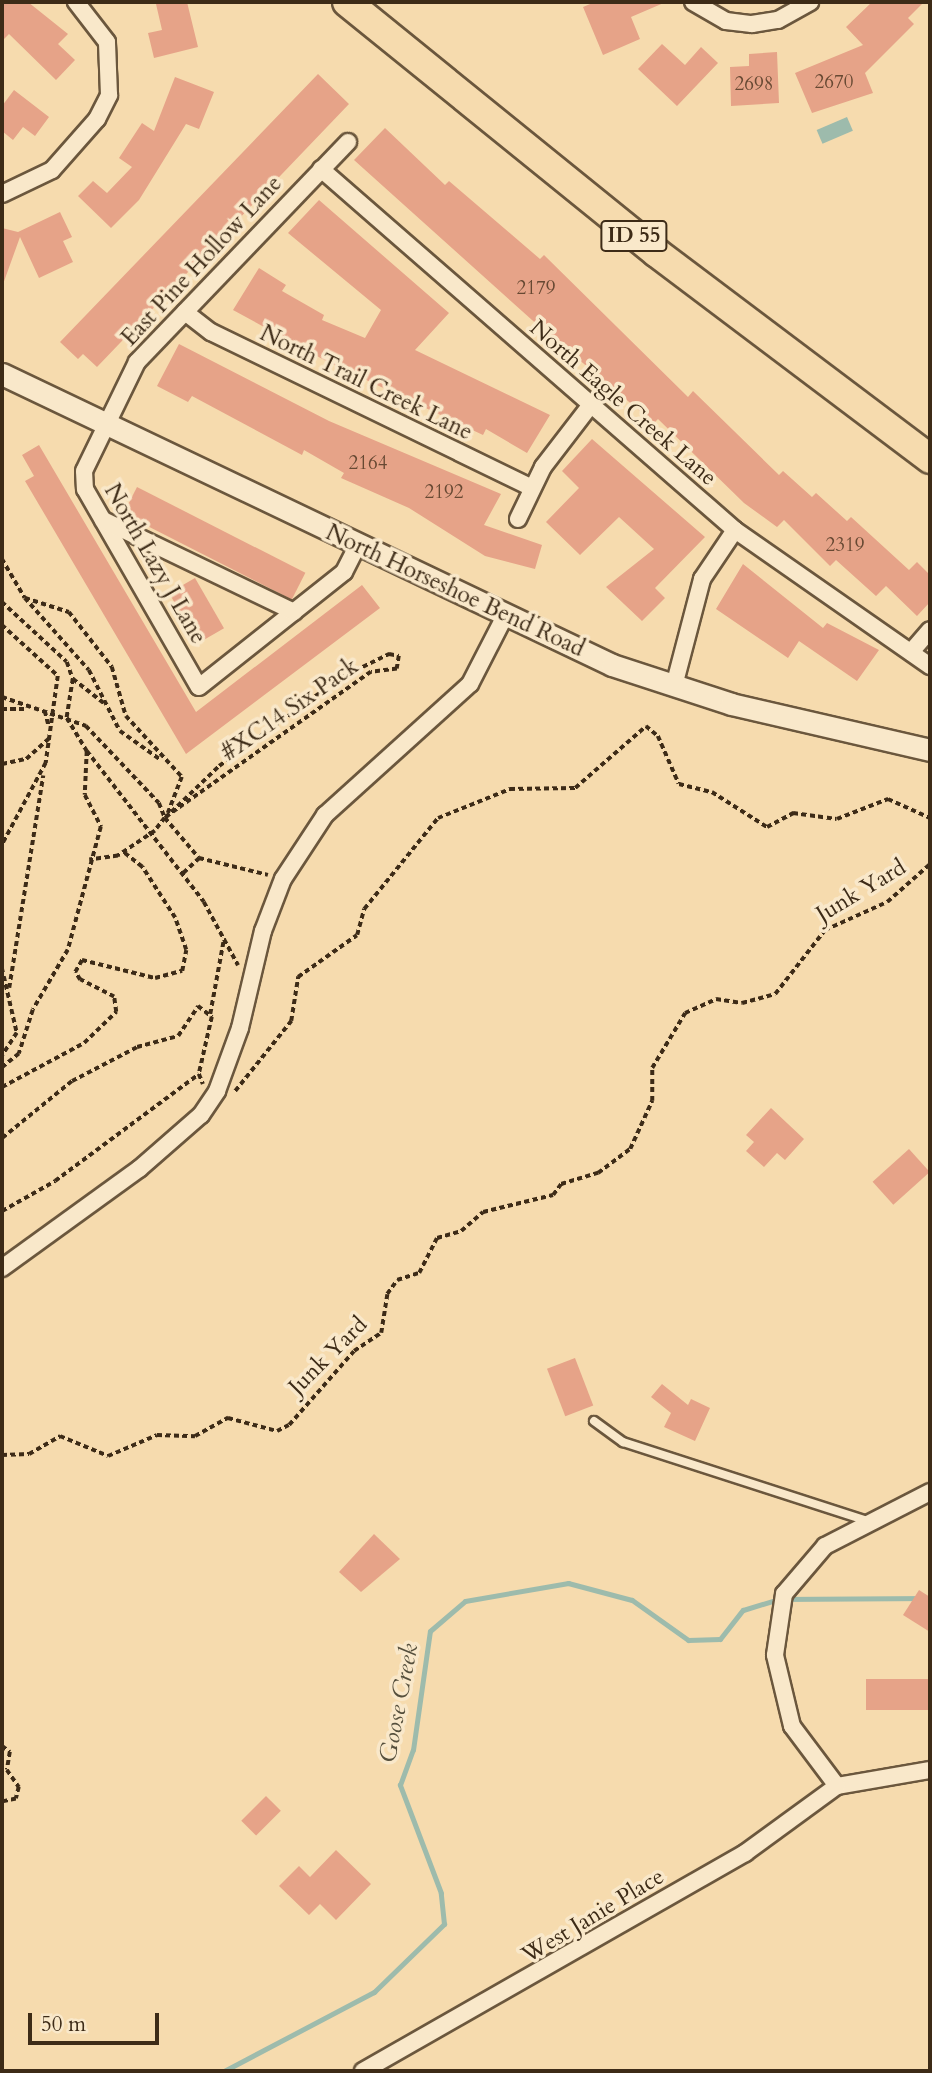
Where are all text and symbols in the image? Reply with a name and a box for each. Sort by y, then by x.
house number: 2670 [815,72,853,94]
house number: 2698 [735,74,773,96]
street label: East Pine Hollow Lane [116,170,288,352]
road number: ID 55 [599,218,669,254]
house number: 2179 [517,278,555,300]
street label: North Eagle Creek Lane [524,314,722,492]
street label: North Trail Creek Lane [255,320,477,446]
house number: 2164 [349,453,387,475]
street label: North Lazy J Lane [98,479,212,649]
house number: 2192 [425,482,463,504]
street label: North Horseshoe Bend Road [321,519,589,663]
house number: 2319 [826,535,864,557]
street label: #XC14 Six Pack [216,653,364,767]
street label: Junk Yard [811,854,911,928]
street label: Junk Yard [283,1311,373,1401]
water label: Goose Creek [373,1641,425,1765]
street label: West Janie Place [517,1863,669,1969]
scale bar [32,2000,163,2044]
text: 50 m [41,2010,86,2039]

